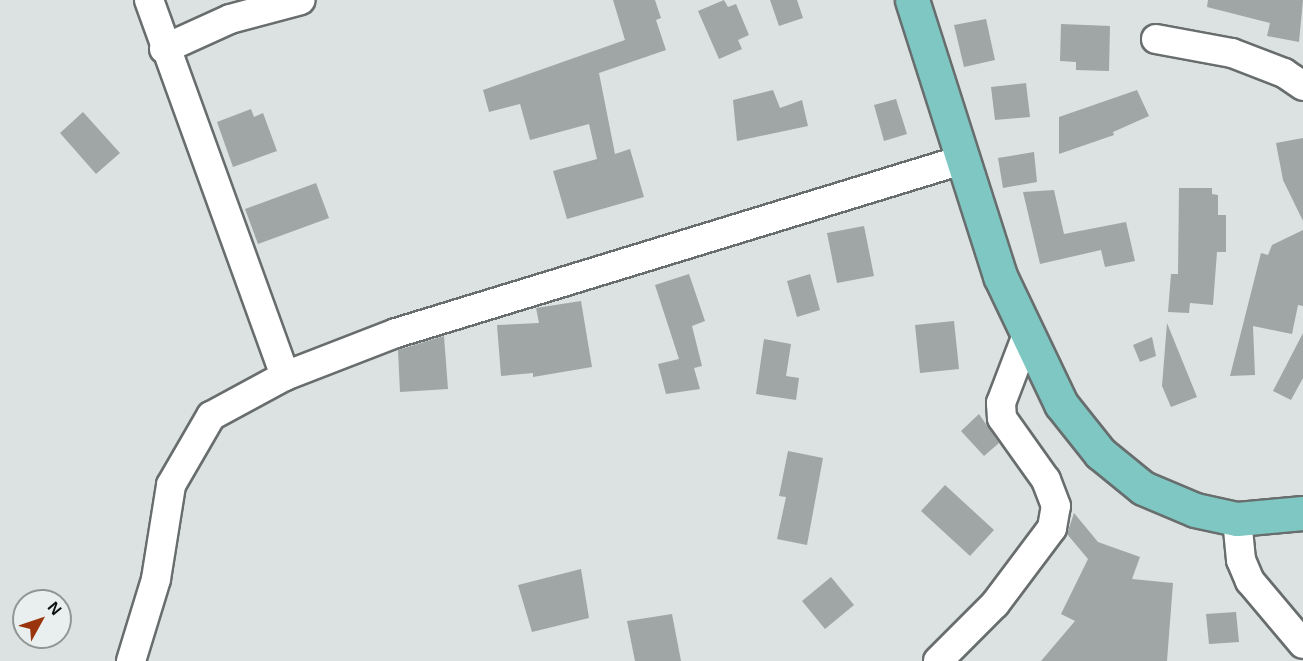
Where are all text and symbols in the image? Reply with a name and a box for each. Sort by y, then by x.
north arrow [12,589,72,649]
text: N [44,599,65,618]

